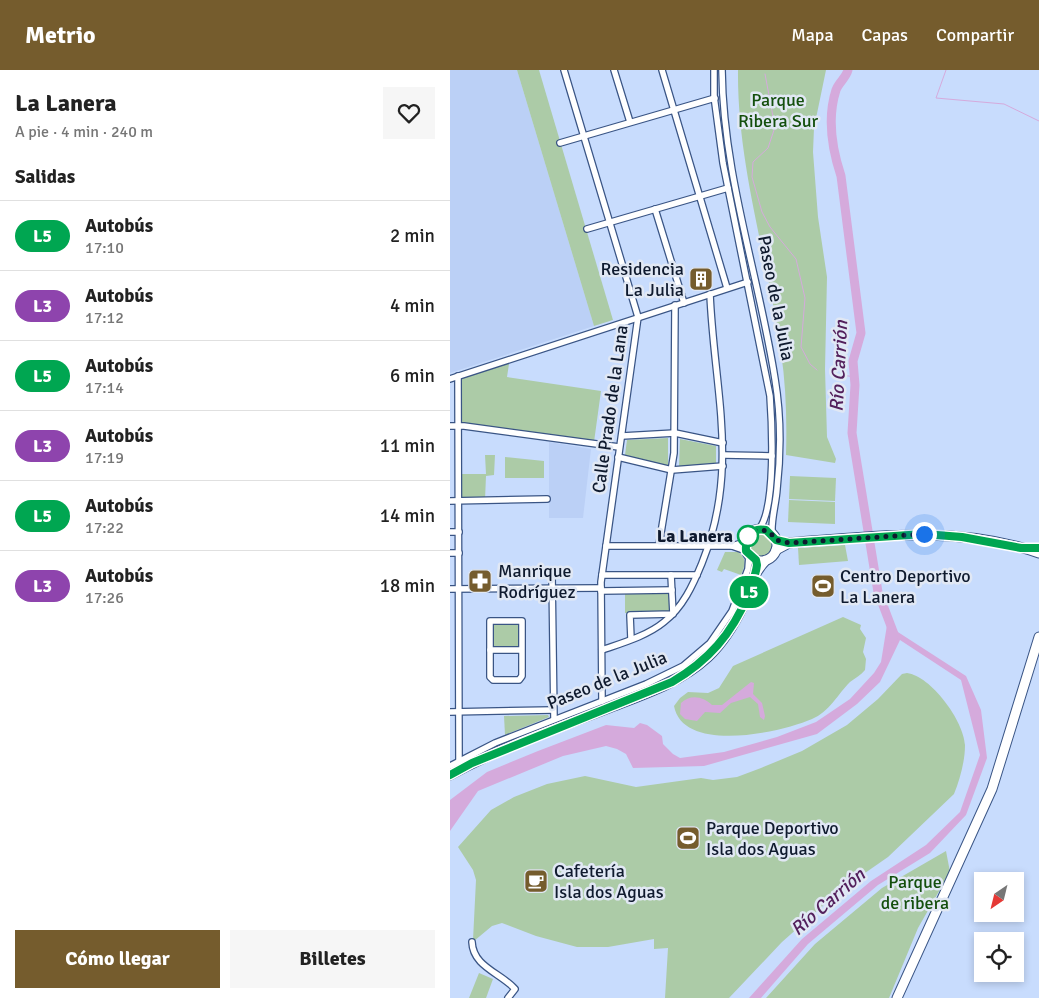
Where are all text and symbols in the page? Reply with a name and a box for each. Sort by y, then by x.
text: Metrio [25,20,96,50]
text: Mapa [791,24,834,46]
text: Capas [862,24,908,46]
text: Compartir [936,24,1014,46]
button: heart [383,87,435,139]
text: La Lanera [15,88,117,118]
park label: Parque Ribera Sur [738,89,818,132]
text: A pie · 4 min · 240 m [15,122,153,142]
text: Salidas [15,165,75,189]
text: Autobús [85,214,153,238]
text: 2 min [390,224,435,248]
text: L5 [33,225,52,247]
street label: Paseo de la Julia [753,233,799,363]
text: 17:10 [85,238,124,258]
place label: Residencia La Julia [601,258,684,301]
building icon: Residencia La Julia [688,266,714,292]
text: Autobús [85,284,153,308]
text: 4 min [390,294,435,318]
text: L3 [33,295,52,317]
text: 17:12 [85,308,124,328]
water label: Río Carrión [825,319,853,412]
street label: Calle Prado de la Lana [587,324,633,494]
text: Autobús [85,354,153,378]
text: 6 min [390,364,435,388]
text: L5 [33,365,52,387]
text: 17:14 [85,378,124,398]
text: Autobús [85,424,153,448]
text: 11 min [380,434,435,458]
text: L3 [33,435,52,457]
text: 17:19 [85,448,124,468]
text: Autobús [85,494,153,518]
text: 14 min [380,504,435,528]
text: L5 [33,505,52,527]
text: 17:22 [85,518,124,538]
your location [912,522,937,547]
place label: La Lanera [657,525,733,547]
marker: La Lanera [737,525,759,547]
place label: Manrique Rodríguez [498,560,576,603]
text: Autobús [85,564,153,588]
place label: Centro Deportivo La Lanera [840,565,971,608]
pharmacy icon: Manrique Rodríguez [467,568,493,594]
sports icon: Centro Deportivo La Lanera [810,573,836,599]
text: 18 min [380,574,435,598]
text: L3 [33,575,52,597]
line badge: L5 [726,576,772,608]
text: L5 [739,581,759,603]
text: 17:26 [85,588,124,608]
street label: Paseo de la Julia [544,646,670,714]
place label: Parque Deportivo Isla dos Aguas [706,817,839,860]
sports icon: Parque Deportivo Isla dos Aguas [675,825,701,851]
place label: Cafetería Isla dos Aguas [554,860,664,903]
water label: Río Carrión [786,863,871,941]
cafe icon: Cafetería Isla dos Aguas [523,868,549,894]
park label: Parque de ribera [881,871,949,914]
north arrow [974,872,1024,922]
map controls [974,872,1024,982]
button: Cómo llegar [15,930,220,988]
button: Billetes [230,930,435,988]
button: locate [974,932,1024,982]

